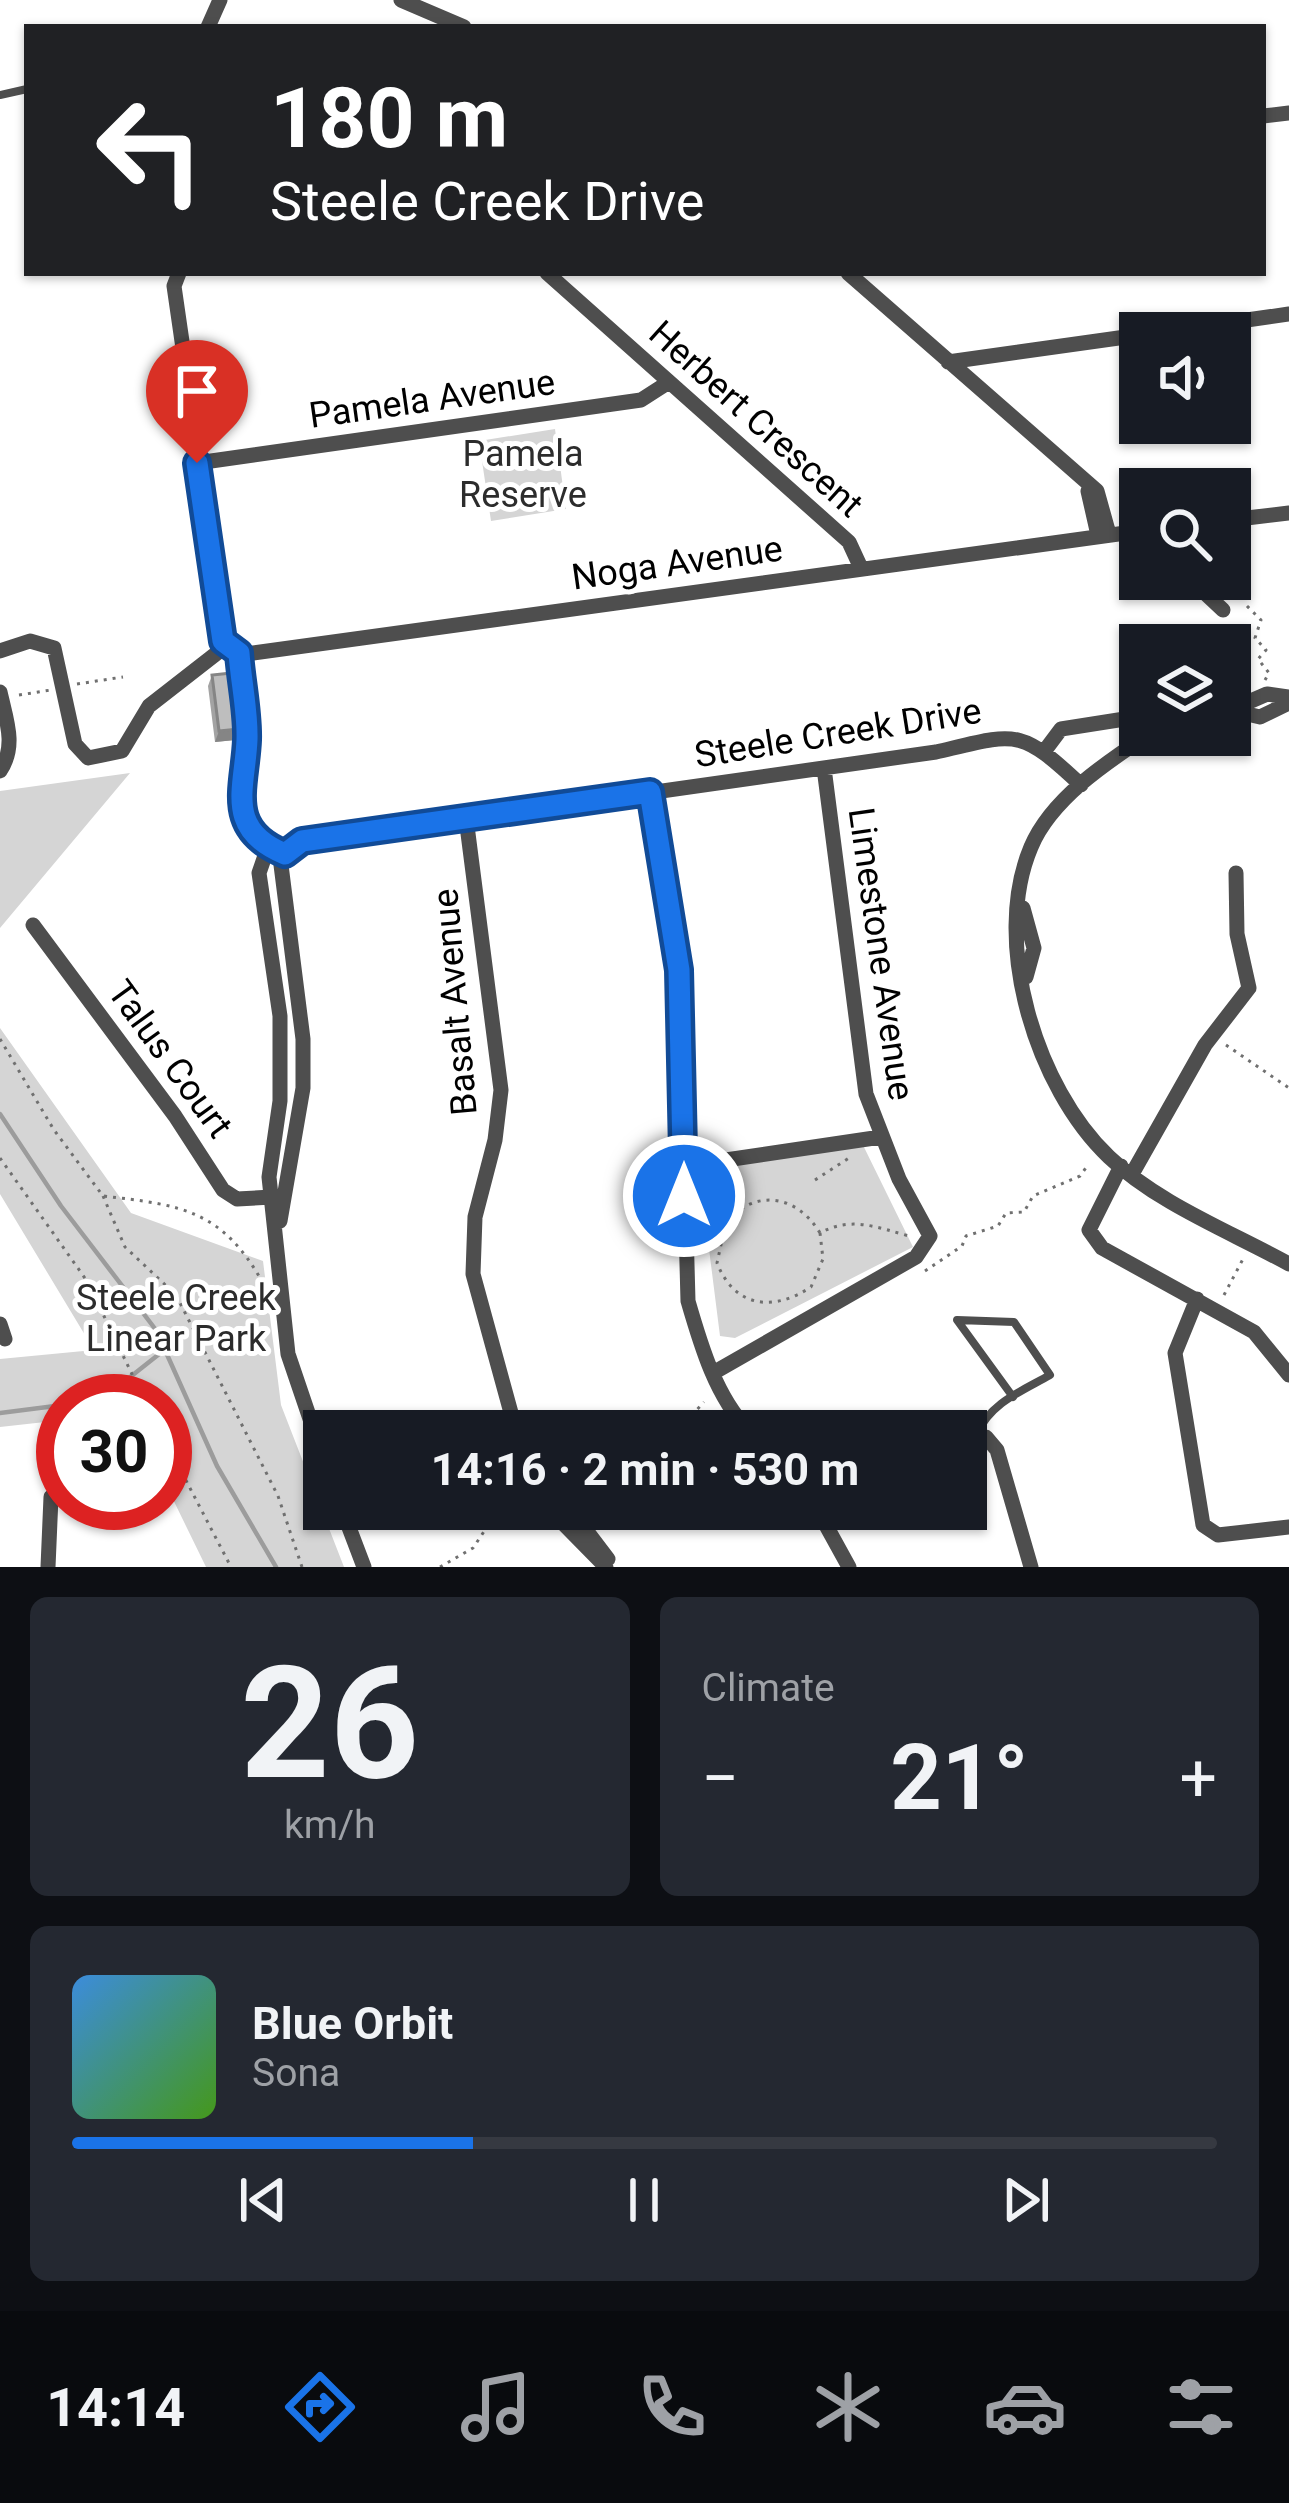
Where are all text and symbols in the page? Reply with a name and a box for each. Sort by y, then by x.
text: 180 m [270,69,508,168]
icon: left [72,72,228,228]
text: Steele Creek Drive [270,170,704,233]
street label: Herbert Crescent [641,312,871,526]
map controls [1119,312,1251,756]
button: sound [1119,312,1251,444]
pin [146,340,248,463]
icon: arrive [164,358,230,424]
street label: Pamela Avenue [306,361,558,437]
park label: Pamela Reserve [459,433,587,516]
button: search [1119,468,1251,600]
street label: Noga Avenue [569,527,785,599]
button: layers [1119,624,1251,756]
street label: Steele Creek Drive [692,690,984,776]
street label: Limestone Avenue [840,805,922,1103]
street label: Basalt Avenue [424,887,486,1117]
street label: Talus Court [99,972,241,1146]
position arrow [621,1133,747,1259]
park label: Steele Creek Linear Park [76,1277,277,1360]
speed limit sign: 30 [36,1374,192,1530]
text: 14:16 · 2 min · 530 m [431,1443,859,1496]
text: 26 [240,1632,419,1815]
text: Climate [702,1665,835,1711]
text: 21° [890,1726,1029,1831]
text: − [702,1740,739,1817]
text: + [1180,1740,1217,1817]
text: km/h [284,1802,376,1848]
text: Blue Orbit [252,1997,453,2050]
text: Sona [252,2050,340,2096]
icon: previous [230,2167,296,2233]
icon: pause [611,2167,677,2233]
icon: next [993,2167,1059,2233]
icon: directions [278,2365,362,2449]
icon: music [454,2365,538,2449]
icon: phone [630,2365,714,2449]
icon: climate [806,2365,890,2449]
icon: car [983,2365,1067,2449]
icon: filters [1159,2365,1243,2449]
text: 14:14 [46,2376,185,2439]

